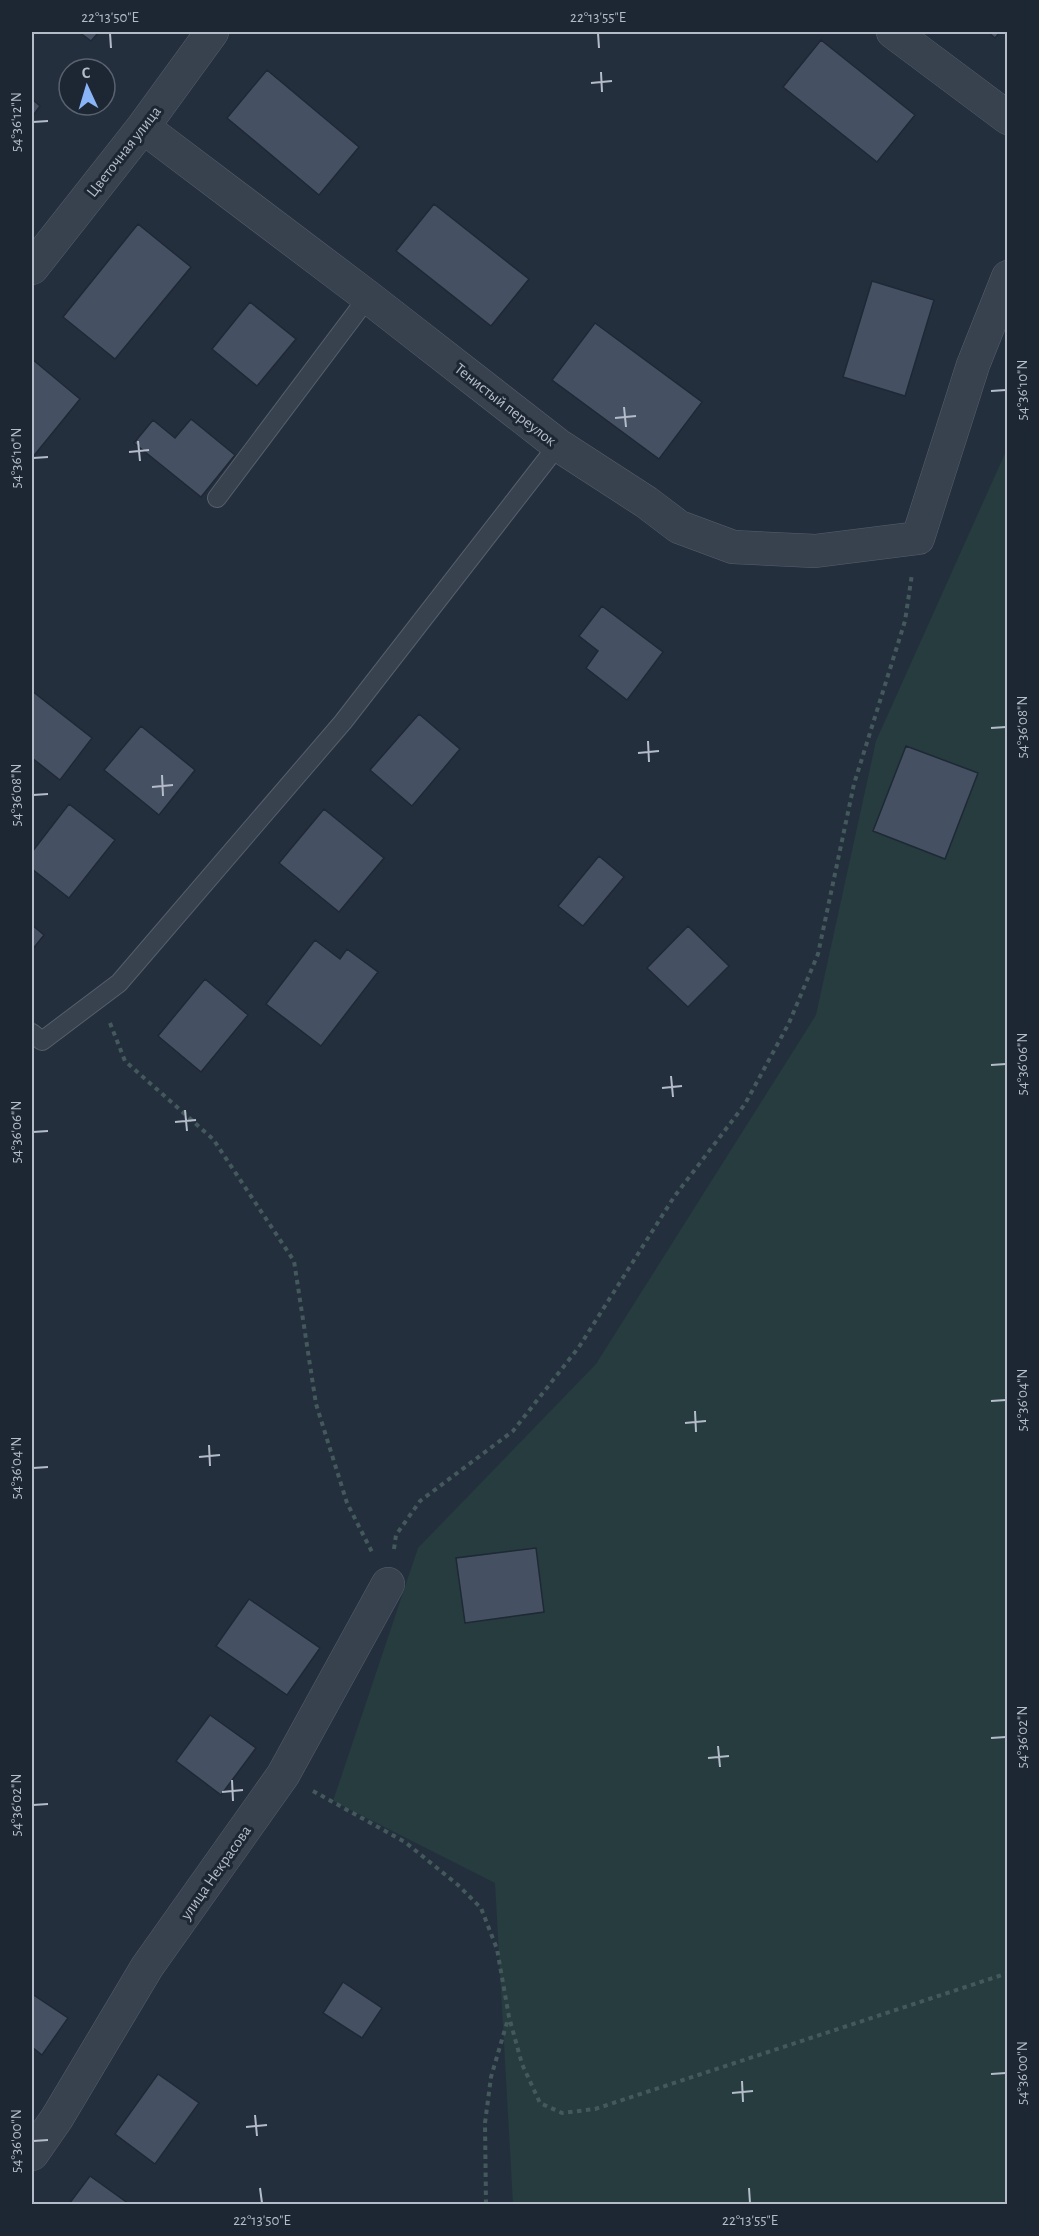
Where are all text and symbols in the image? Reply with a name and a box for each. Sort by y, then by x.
text: 22°13'50"E [81,10,139,25]
text: 22°13'55"E [570,10,626,25]
north arrow [57,57,117,117]
text: С [81,65,91,81]
text: 54°36'12"N [9,92,24,152]
street label: Цветочная улица [84,103,165,201]
text: 54°36'10"N [1015,359,1030,421]
street label: Тенистый переулок [451,360,560,450]
text: 54°36'10"N [9,427,24,489]
text: 54°36'08"N [1015,695,1030,759]
text: 54°36'08"N [9,763,24,827]
text: 54°36'06"N [1015,1032,1030,1096]
text: 54°36'06"N [9,1100,24,1164]
text: 54°36'04"N [1015,1368,1030,1432]
text: 54°36'04"N [9,1436,24,1500]
text: 54°36'02"N [1015,1706,1030,1768]
text: 54°36'02"N [9,1774,24,1836]
street label: улица Некрасова [177,1823,255,1924]
text: 54°36'00"N [1015,2041,1030,2105]
text: 54°36'00"N [9,2109,24,2173]
text: 22°13'50"E [233,2213,291,2228]
text: 22°13'55"E [722,2213,778,2228]

